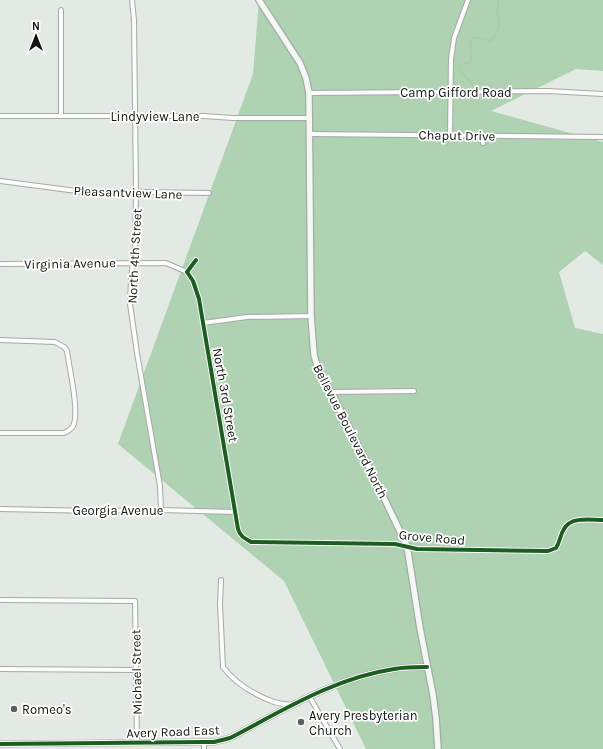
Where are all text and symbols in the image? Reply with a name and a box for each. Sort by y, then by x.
north arrow [16,16,56,56]
text: N [32,20,40,33]
street label: Camp Gifford Road [400,85,512,100]
street label: Lindyview Lane [111,109,200,124]
street label: Chaput Drive [418,127,496,144]
street label: Pleasantview Lane [73,183,183,202]
street label: North 4th Street [125,208,144,304]
street label: Virginia Avenue [24,255,116,272]
street label: North 3rd Street [210,347,241,443]
street label: Bellevue Boulevard North [310,362,391,501]
street label: Georgia Avenue [73,503,164,518]
street label: Grove Road [398,527,466,548]
street label: Michael Street [128,629,145,715]
place label: Romeo's [22,702,72,717]
marker: Romeo's [9,704,19,714]
place label: Avery Presbyterian Church [309,708,418,738]
marker: Avery Presbyterian Church [296,717,306,727]
street label: Avery Road East [126,722,220,741]

